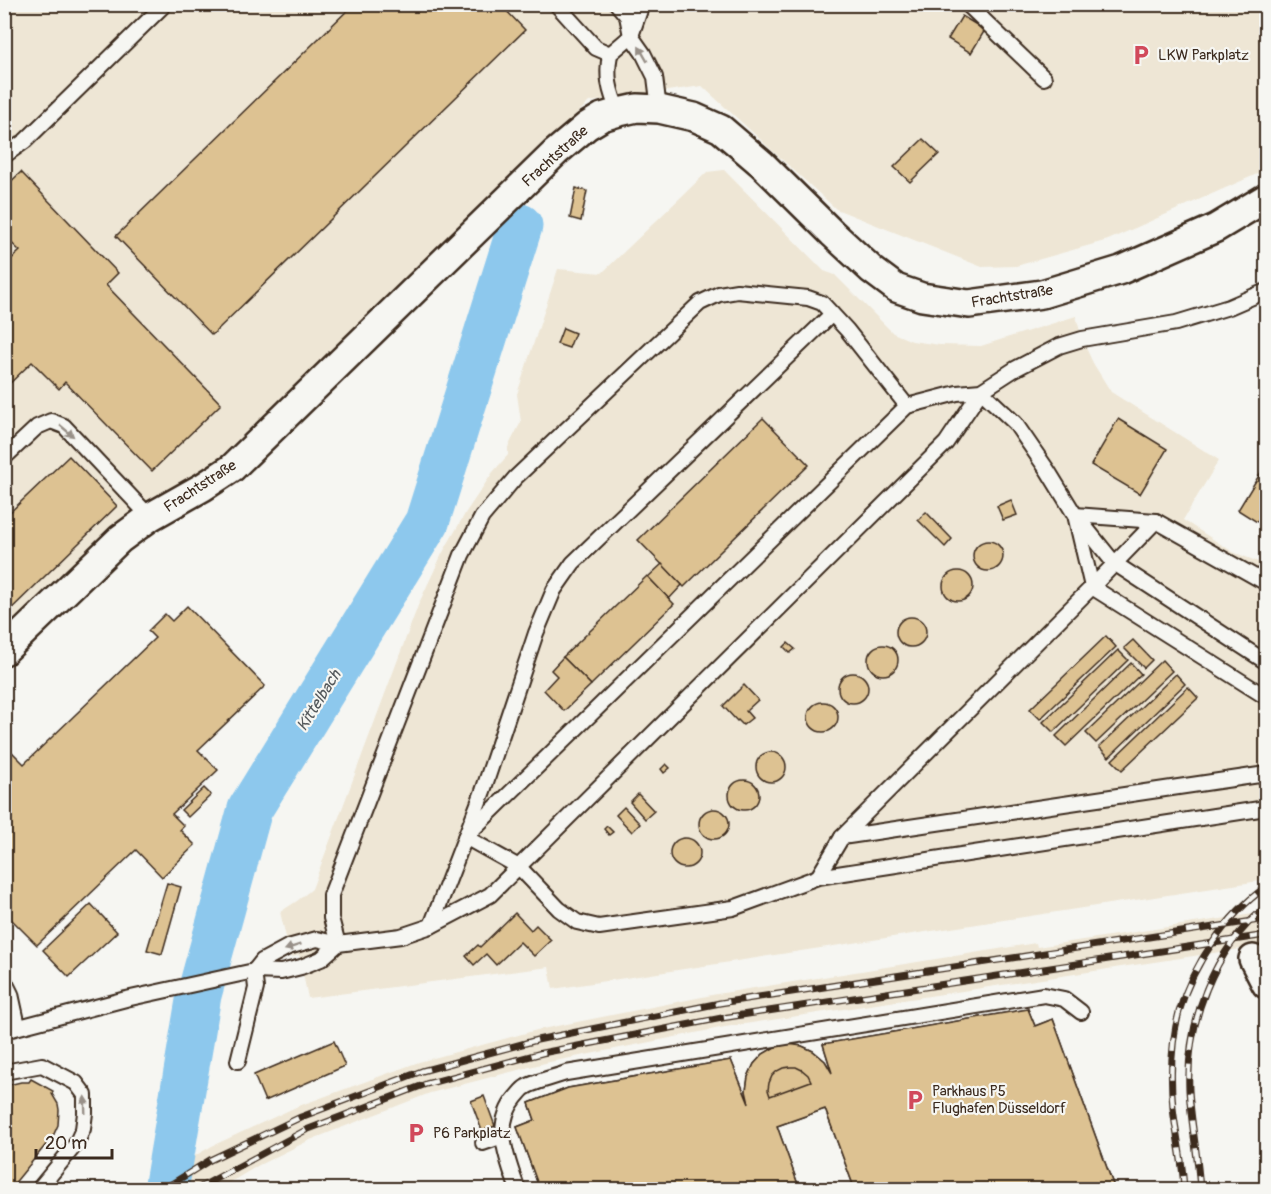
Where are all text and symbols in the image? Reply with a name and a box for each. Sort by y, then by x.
parking icon: LKW Parkplatz [1129,43,1153,67]
one-way arrow [638,45,648,62]
place label: LKW Parkplatz [1158,46,1249,65]
street label: Frachtstraße [518,121,593,191]
street label: Frachtstraße [970,281,1055,312]
one-way arrow [59,424,74,437]
street label: Frachtstraße [160,456,241,517]
water label: Kittelbach [292,665,346,735]
one-way arrow [284,942,302,952]
place label: Parkhaus P5 Flughafen Düsseldorf [932,1082,1066,1118]
parking icon: Parkhaus P5 Flughafen Düsseldorf [903,1088,927,1112]
one-way arrow [80,1095,90,1114]
parking icon: P6 Parkplatz [404,1121,428,1145]
scale bar [36,1122,112,1160]
place label: P6 Parkplatz [433,1124,511,1143]
text: 20 m [45,1132,87,1155]

